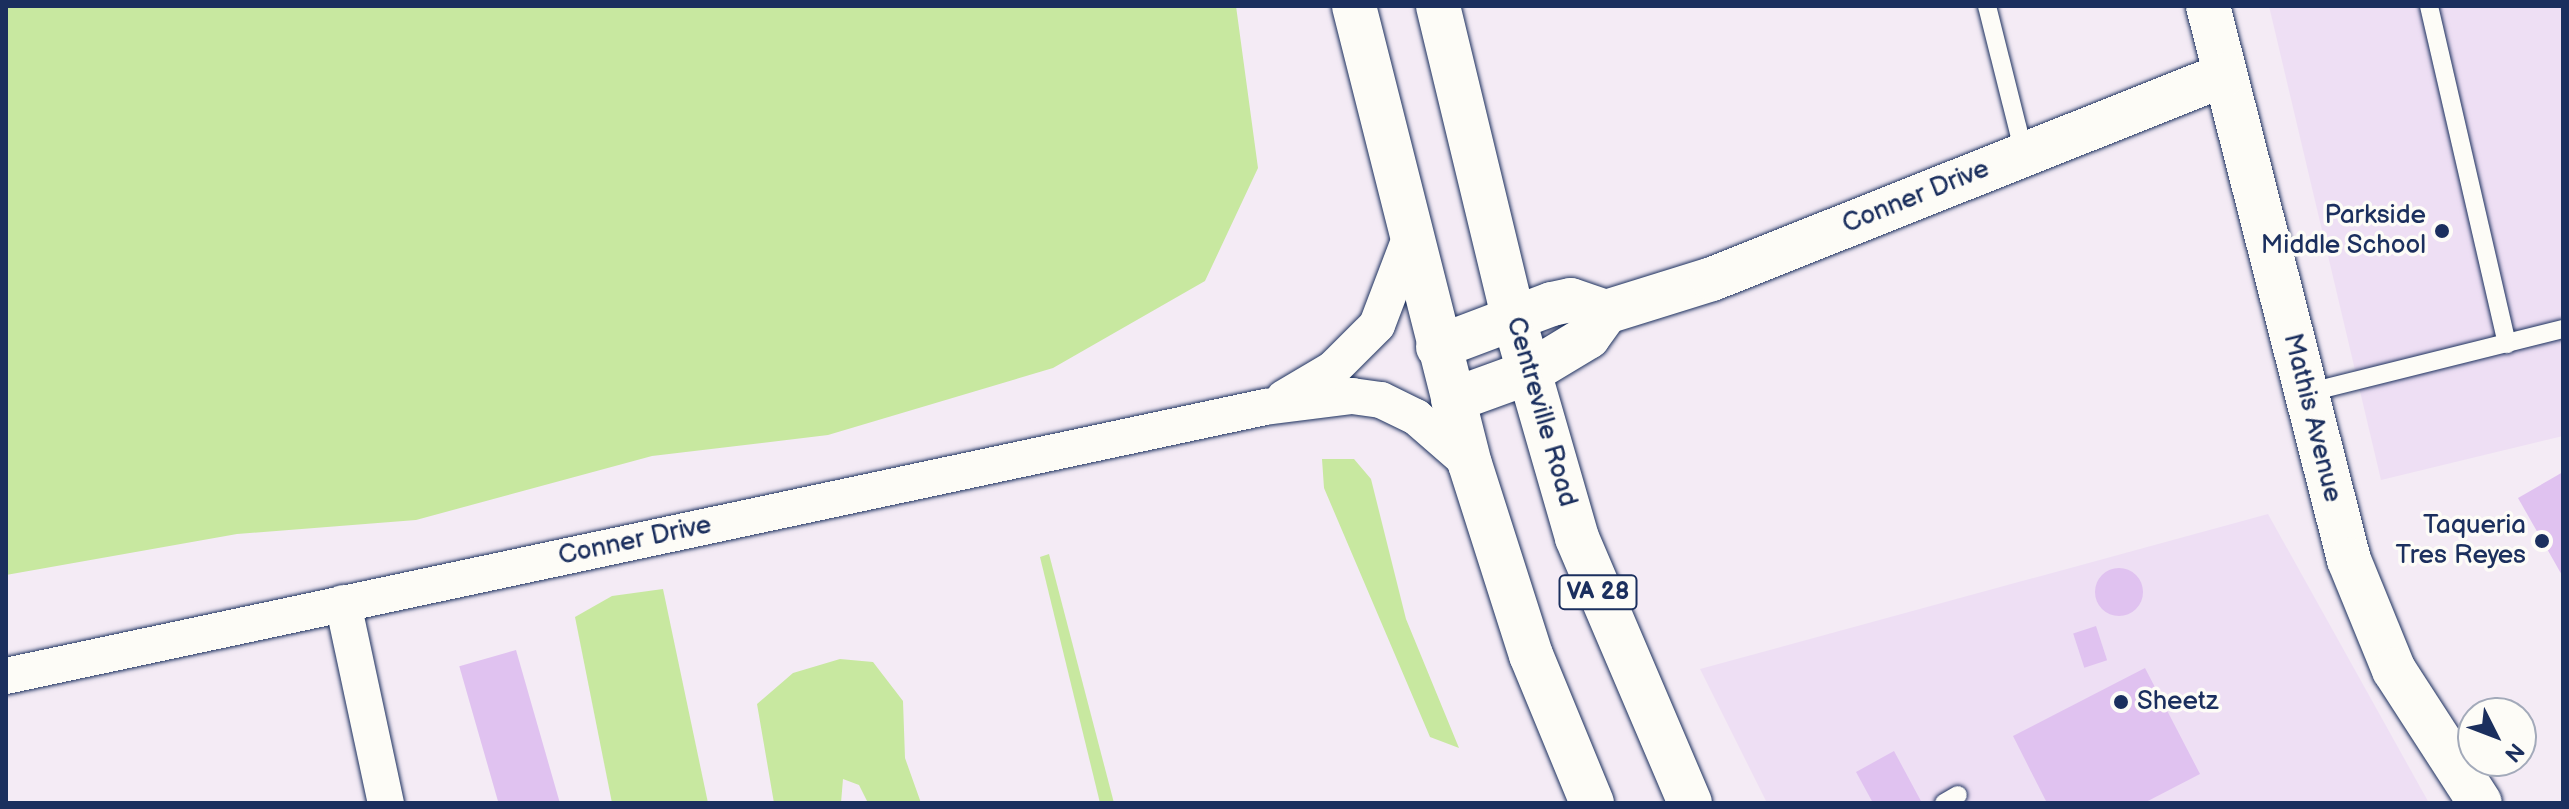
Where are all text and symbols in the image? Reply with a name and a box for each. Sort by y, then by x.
street label: Conner Drive [1838,153,1994,241]
place label: Parkside Middle School [2260,200,2426,262]
marker: Parkside Middle School [2433,222,2451,240]
street label: Centreville Road [1499,314,1583,510]
street label: Mathis Avenue [2276,330,2348,506]
street label: Conner Drive [556,510,714,572]
place label: Taqueria Tres Reyes [2395,510,2526,572]
marker: Taqueria Tres Reyes [2533,532,2551,550]
road number: VA 28 [1558,572,1638,612]
place label: Sheetz [2137,686,2218,718]
marker: Sheetz [2112,693,2130,711]
north arrow [2457,697,2537,777]
text: N [2498,737,2529,767]

